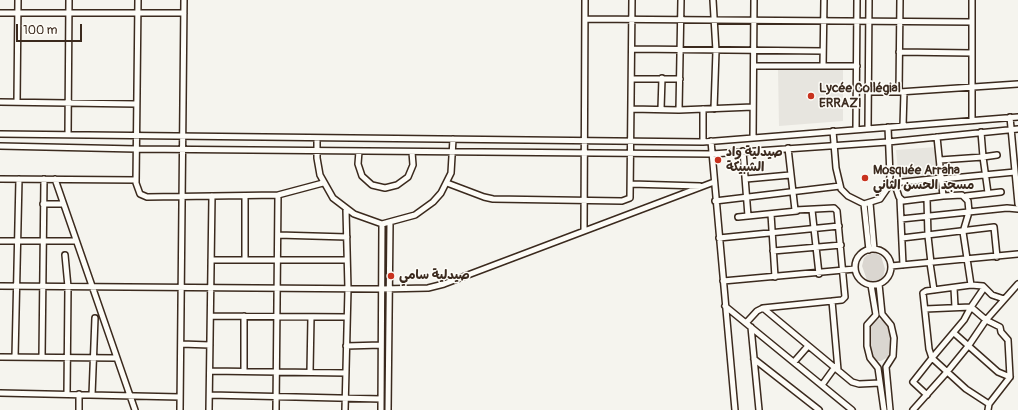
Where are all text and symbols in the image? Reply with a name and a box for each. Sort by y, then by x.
scale bar [18,16,84,42]
text: 100 m [23,23,57,38]
place label: Lycée Collégial ERRAZI [819,81,901,112]
marker: Lycée Collégial ERRAZI [806,91,816,101]
place label: صيدلية واد الشبيكة [726,145,783,176]
marker: صيدلية واد الشبيكة [713,155,723,165]
place label: Mosquée Arraha مسجد الحسن الثاني [873,163,974,194]
marker: Mosquée Arraha مسجد الحسن الثاني [860,173,870,183]
place label: صيدلية سامي [399,268,470,284]
marker: صيدلية سامي [386,271,396,281]

